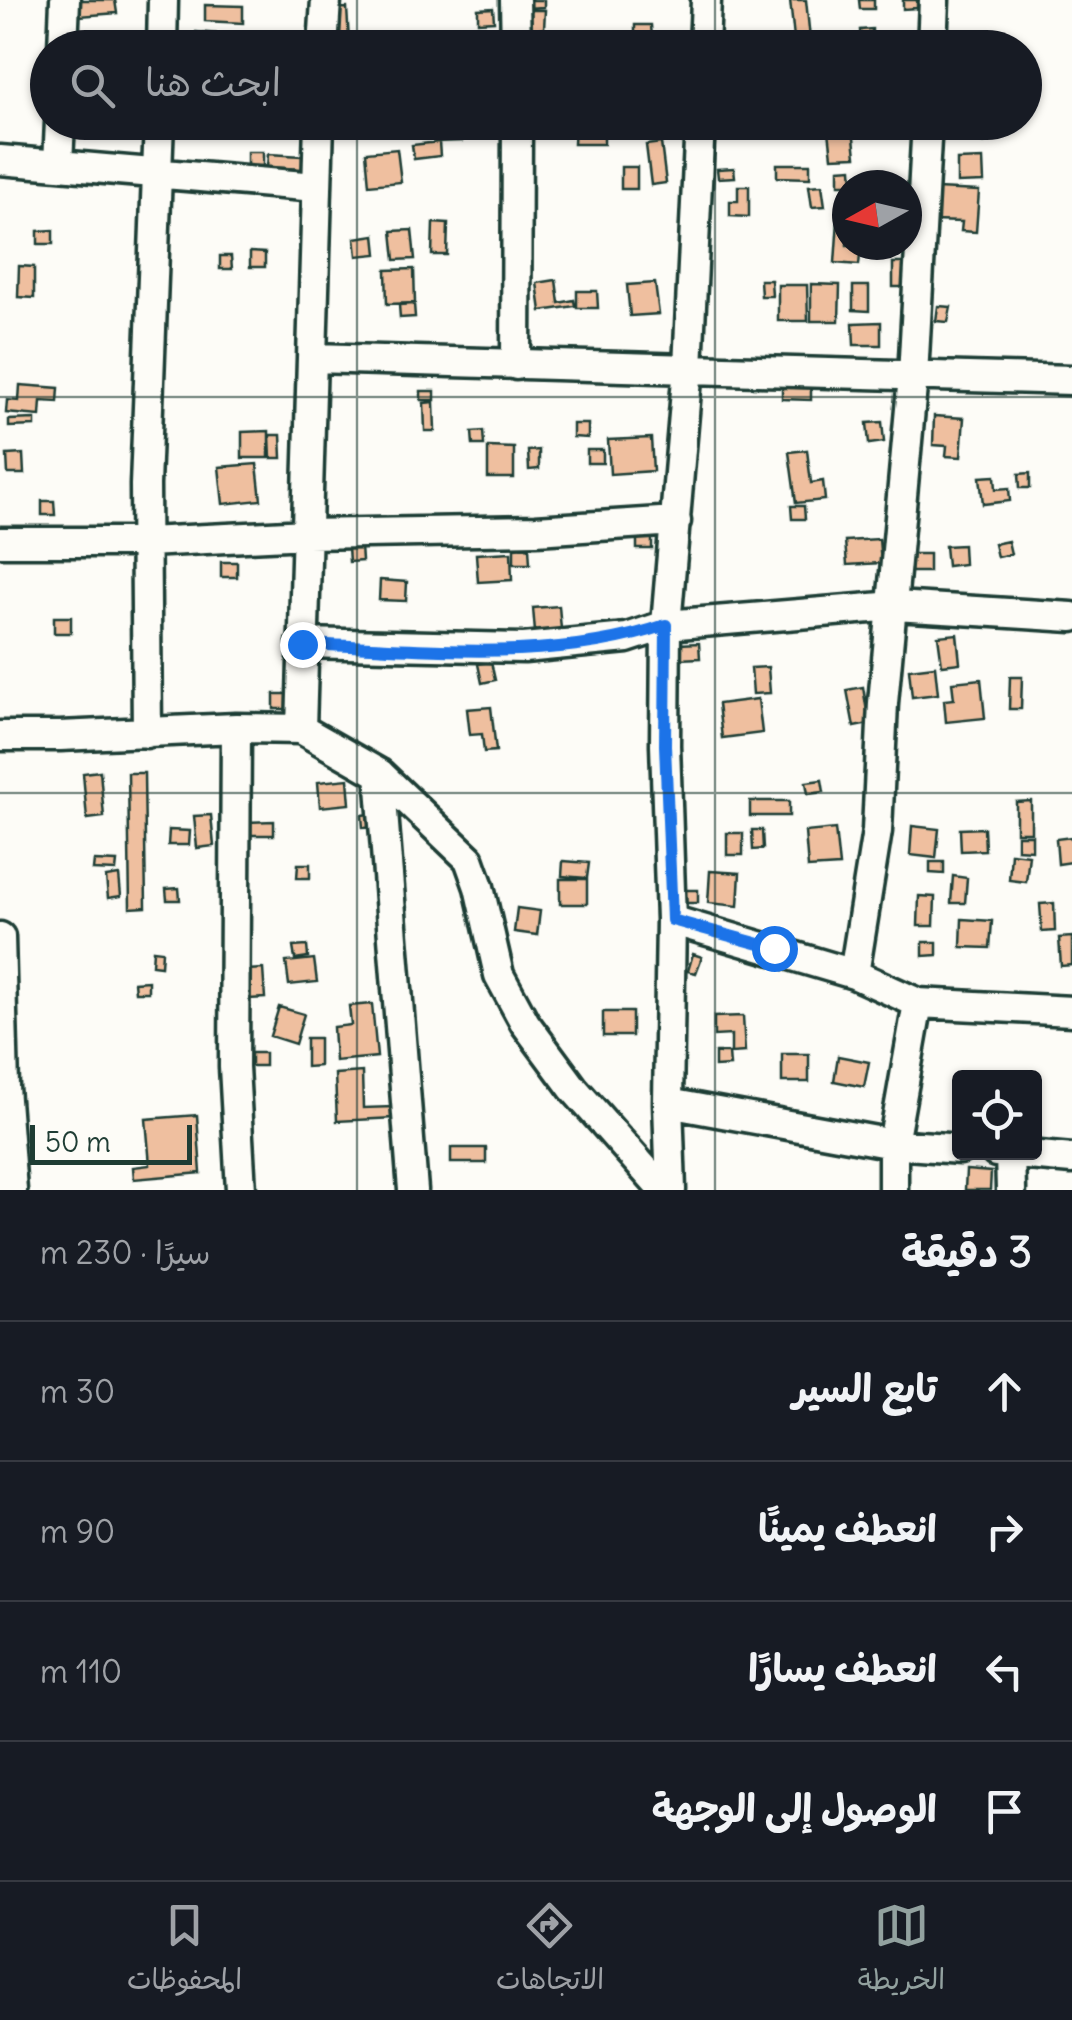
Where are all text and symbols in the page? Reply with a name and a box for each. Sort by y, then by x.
search box [30,30,1042,140]
icon: search [65,58,120,113]
text: ابحث هنا [145,59,281,106]
north arrow [832,170,922,260]
route end [280,622,326,668]
route start [752,926,798,972]
map controls [952,1070,1042,1160]
button: locate [952,1070,1042,1160]
scale bar [30,1120,192,1164]
text: 50 m [45,1124,111,1160]
text: 3 دقيقة [901,1226,1032,1278]
text: سيرًا · 230 m [40,1232,211,1273]
icon: ahead [977,1364,1032,1419]
text: تابع السير [793,1365,937,1412]
text: 30 m [40,1371,115,1412]
icon: right [977,1504,1032,1559]
text: انعطف يمينًا [758,1505,937,1552]
text: 90 m [40,1511,115,1552]
icon: left [977,1644,1032,1699]
text: انعطف يسارًا [748,1645,937,1692]
text: 110 m [40,1651,122,1692]
icon: arrive [977,1784,1032,1839]
text: الوصول إلى الوجهة [652,1785,937,1832]
tab: المحفوظات [127,1898,242,2004]
tab: الاتجاهات [496,1898,604,2004]
tab: الخريطة [858,1898,945,2004]

